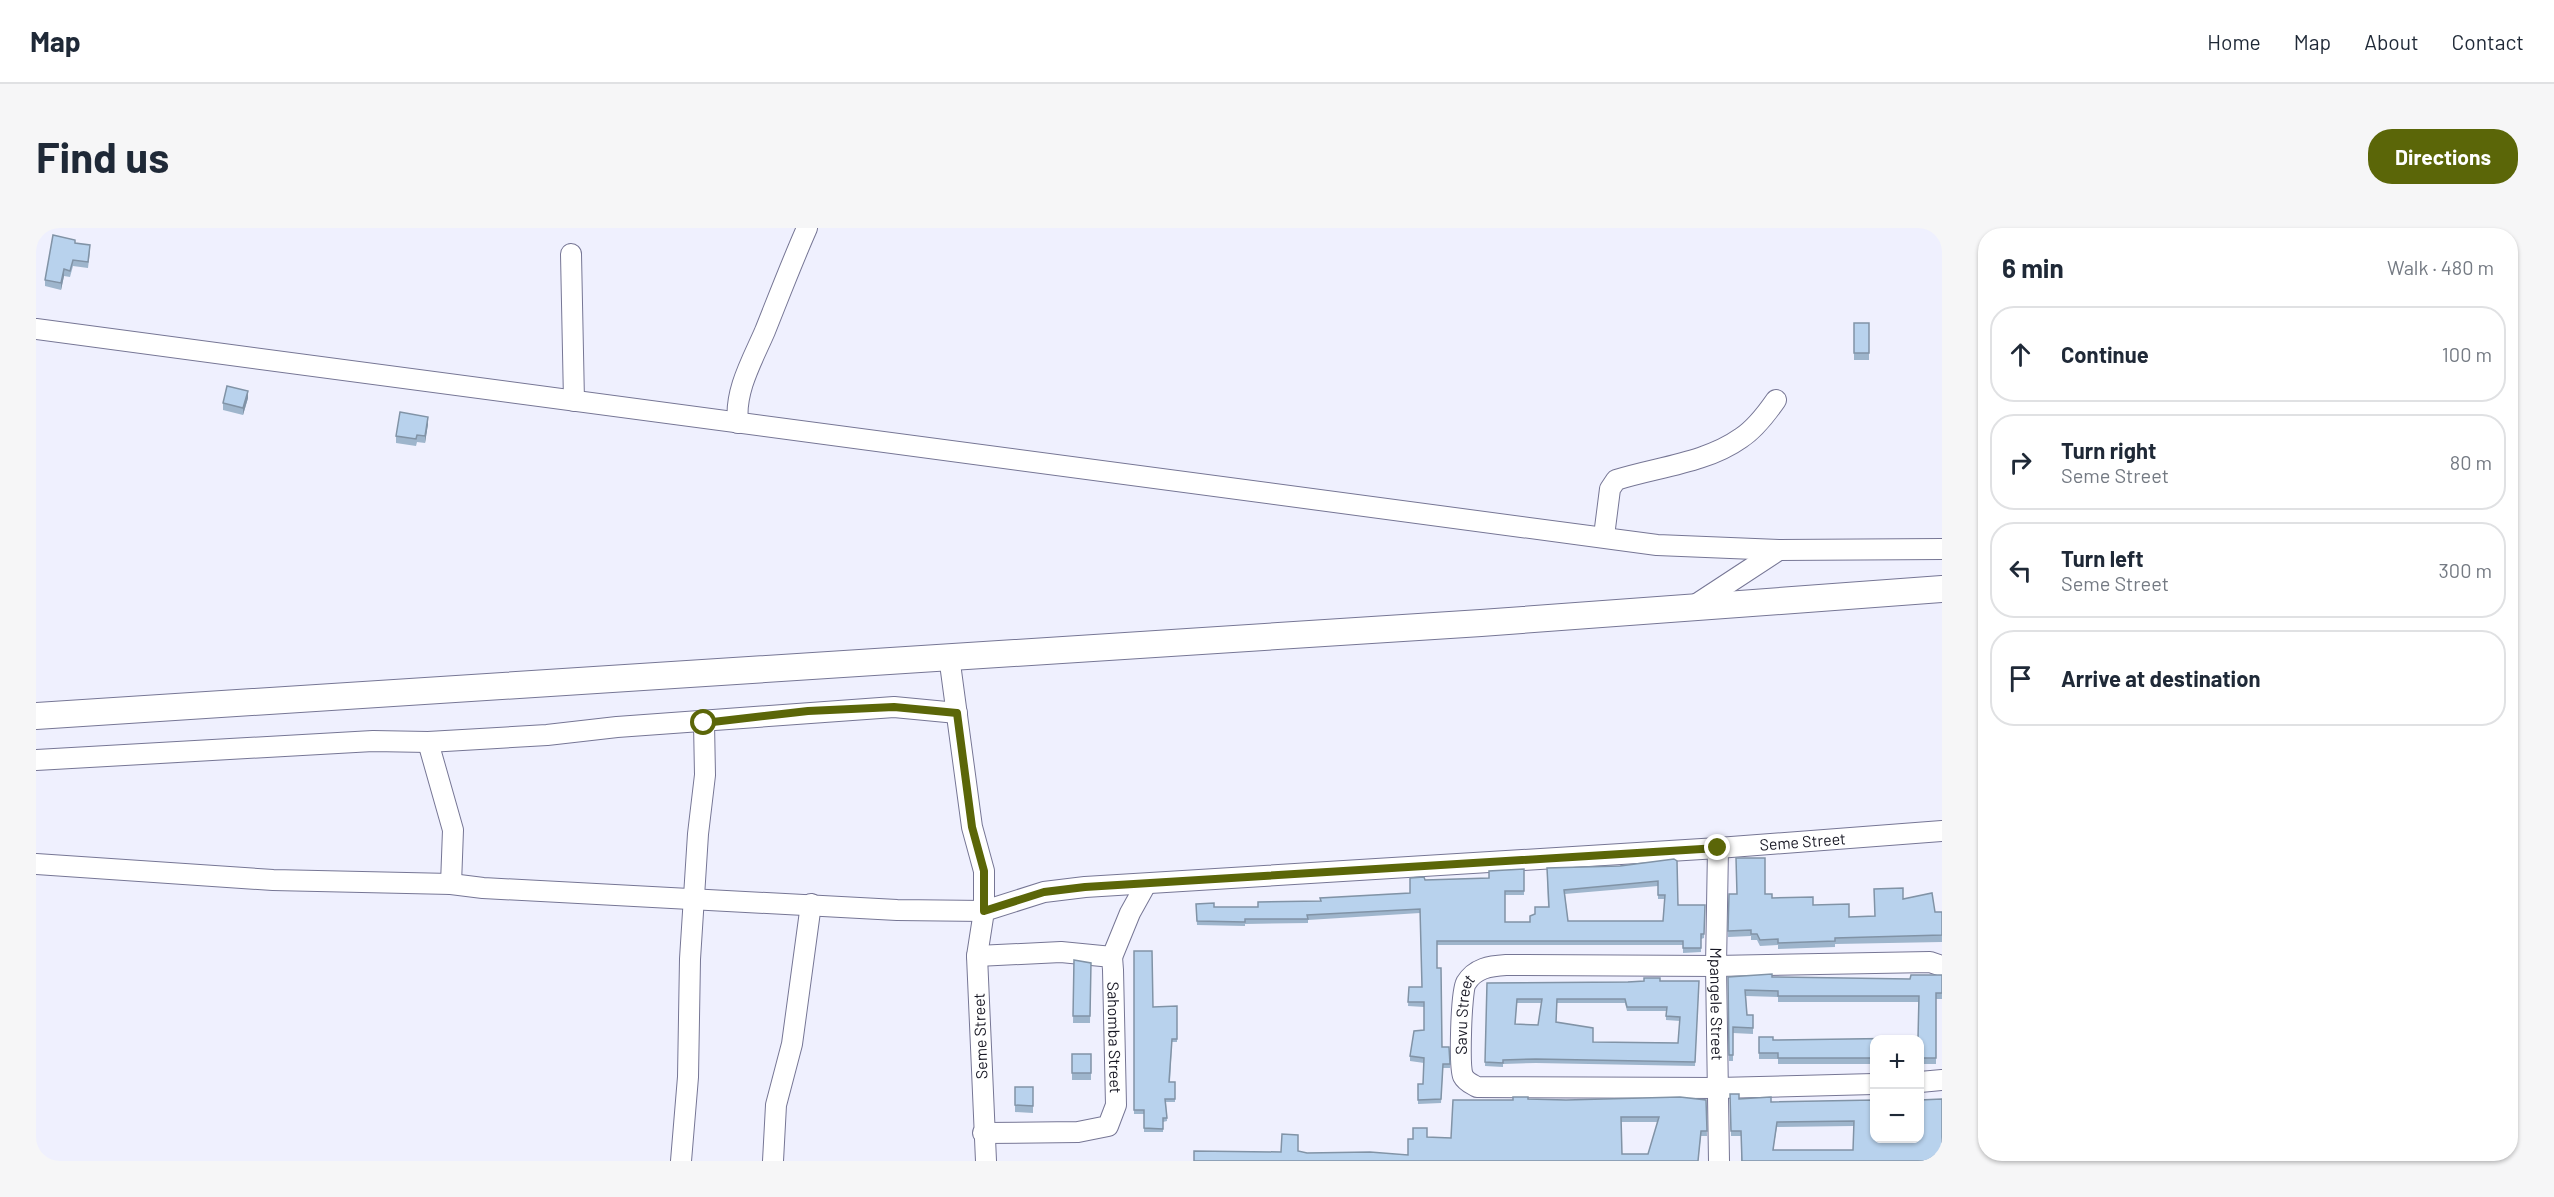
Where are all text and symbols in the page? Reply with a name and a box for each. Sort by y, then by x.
text: Map [30,24,81,58]
text: Home [2207,29,2261,54]
text: Map [2294,29,2331,54]
text: About [2364,29,2419,54]
text: Contact [2452,29,2524,54]
button: Directions [2368,129,2518,184]
text: Find us [36,131,169,181]
text: 6 min [2002,252,2064,283]
text: Walk · 480 m [2387,255,2494,279]
icon: ahead [2004,338,2037,371]
text: Continue [2061,341,2149,367]
text: 100 m [2442,342,2492,366]
text: Turn right [2061,437,2156,463]
icon: right [2004,446,2037,479]
text: 80 m [2450,450,2492,474]
text: Seme Street [2061,463,2169,487]
text: Turn left [2061,545,2144,571]
icon: left [2004,554,2037,587]
text: 300 m [2439,558,2492,582]
text: Seme Street [2061,571,2169,595]
icon: arrive [2004,662,2037,695]
text: Arrive at destination [2061,665,2260,691]
route start [690,709,716,735]
street label: Seme Street [1759,828,1846,854]
route end [1704,834,1730,860]
street label: Mpangele Street [1707,947,1727,1061]
street label: Savu Street [1451,970,1478,1055]
street label: Sahomba Street [1104,981,1126,1094]
street label: Seme Street [968,993,991,1080]
map controls [1870,1035,1924,1143]
button: + [1870,1035,1924,1089]
button: − [1870,1089,1924,1143]

